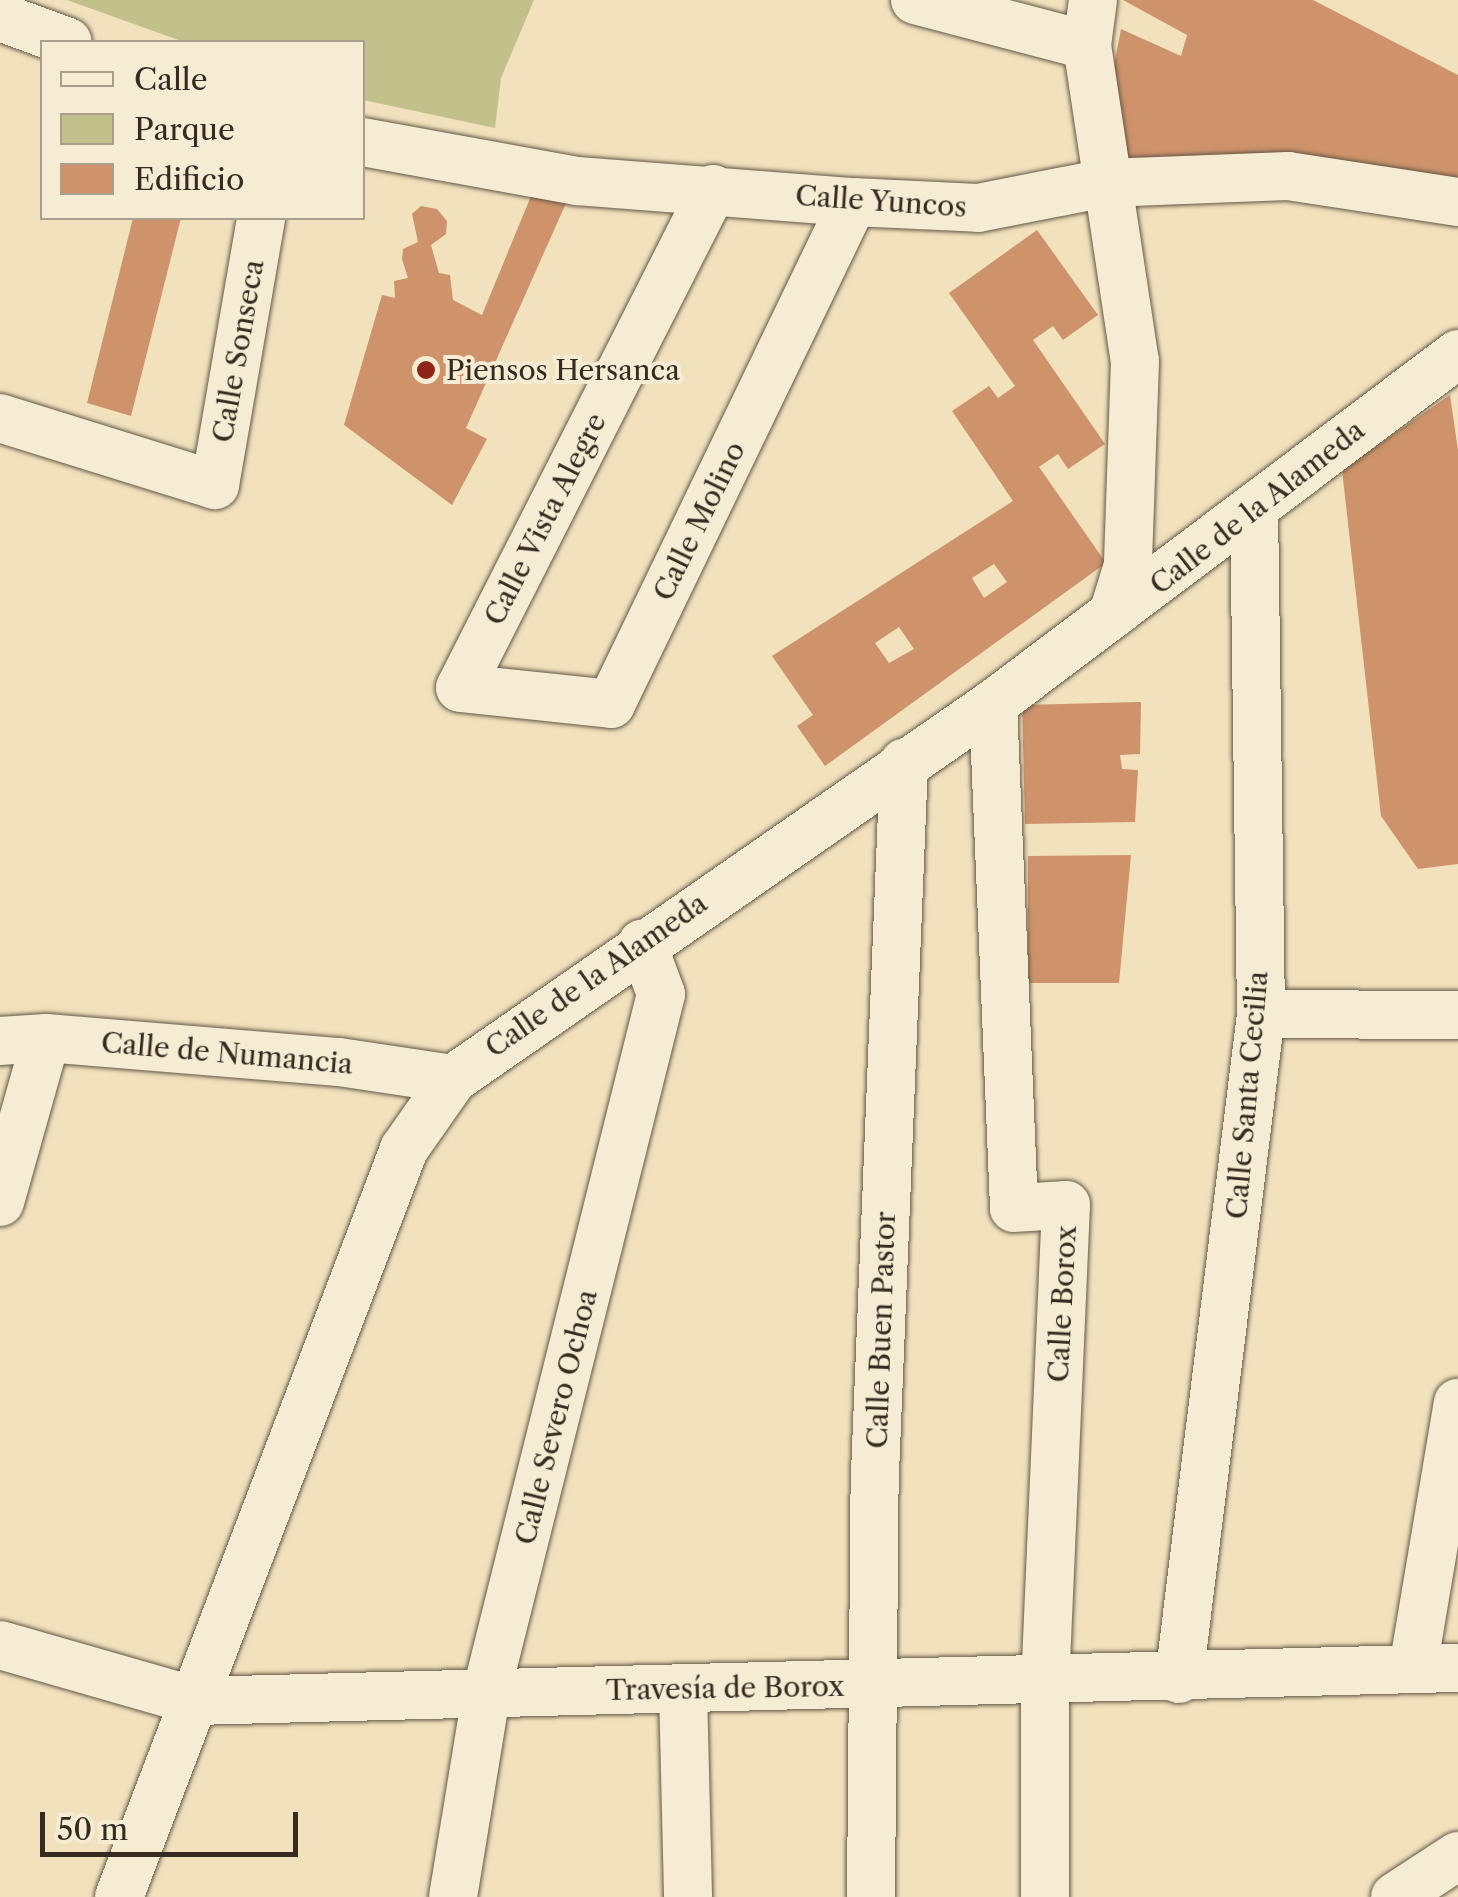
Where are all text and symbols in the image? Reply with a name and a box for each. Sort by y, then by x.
legend [40,40,365,220]
text: Calle [134,61,208,98]
text: Parque [134,111,235,148]
text: Edificio [134,161,244,198]
street label: Calle Yuncos [794,178,968,224]
street label: Calle Sonseca [205,257,271,445]
place label: Piensos Hersanca [446,353,680,387]
marker: Piensos Hersanca [415,359,437,381]
street label: Calle Vista Alegre [477,406,613,632]
street label: Calle de la Alameda [1143,412,1371,602]
street label: Calle Molino [646,436,752,606]
street label: Calle de la Alameda [478,885,714,1065]
street label: Calle Santa Cecilia [1219,969,1275,1221]
street label: Calle de Numancia [100,1025,354,1081]
street label: Calle Buen Pastor [860,1211,902,1449]
street label: Calle Borox [1041,1225,1083,1383]
street label: Calle Severo Ochoa [508,1286,604,1548]
street label: Travesía de Borox [605,1669,845,1707]
scale bar [45,1792,302,1854]
text: 50 m [57,1811,128,1848]

